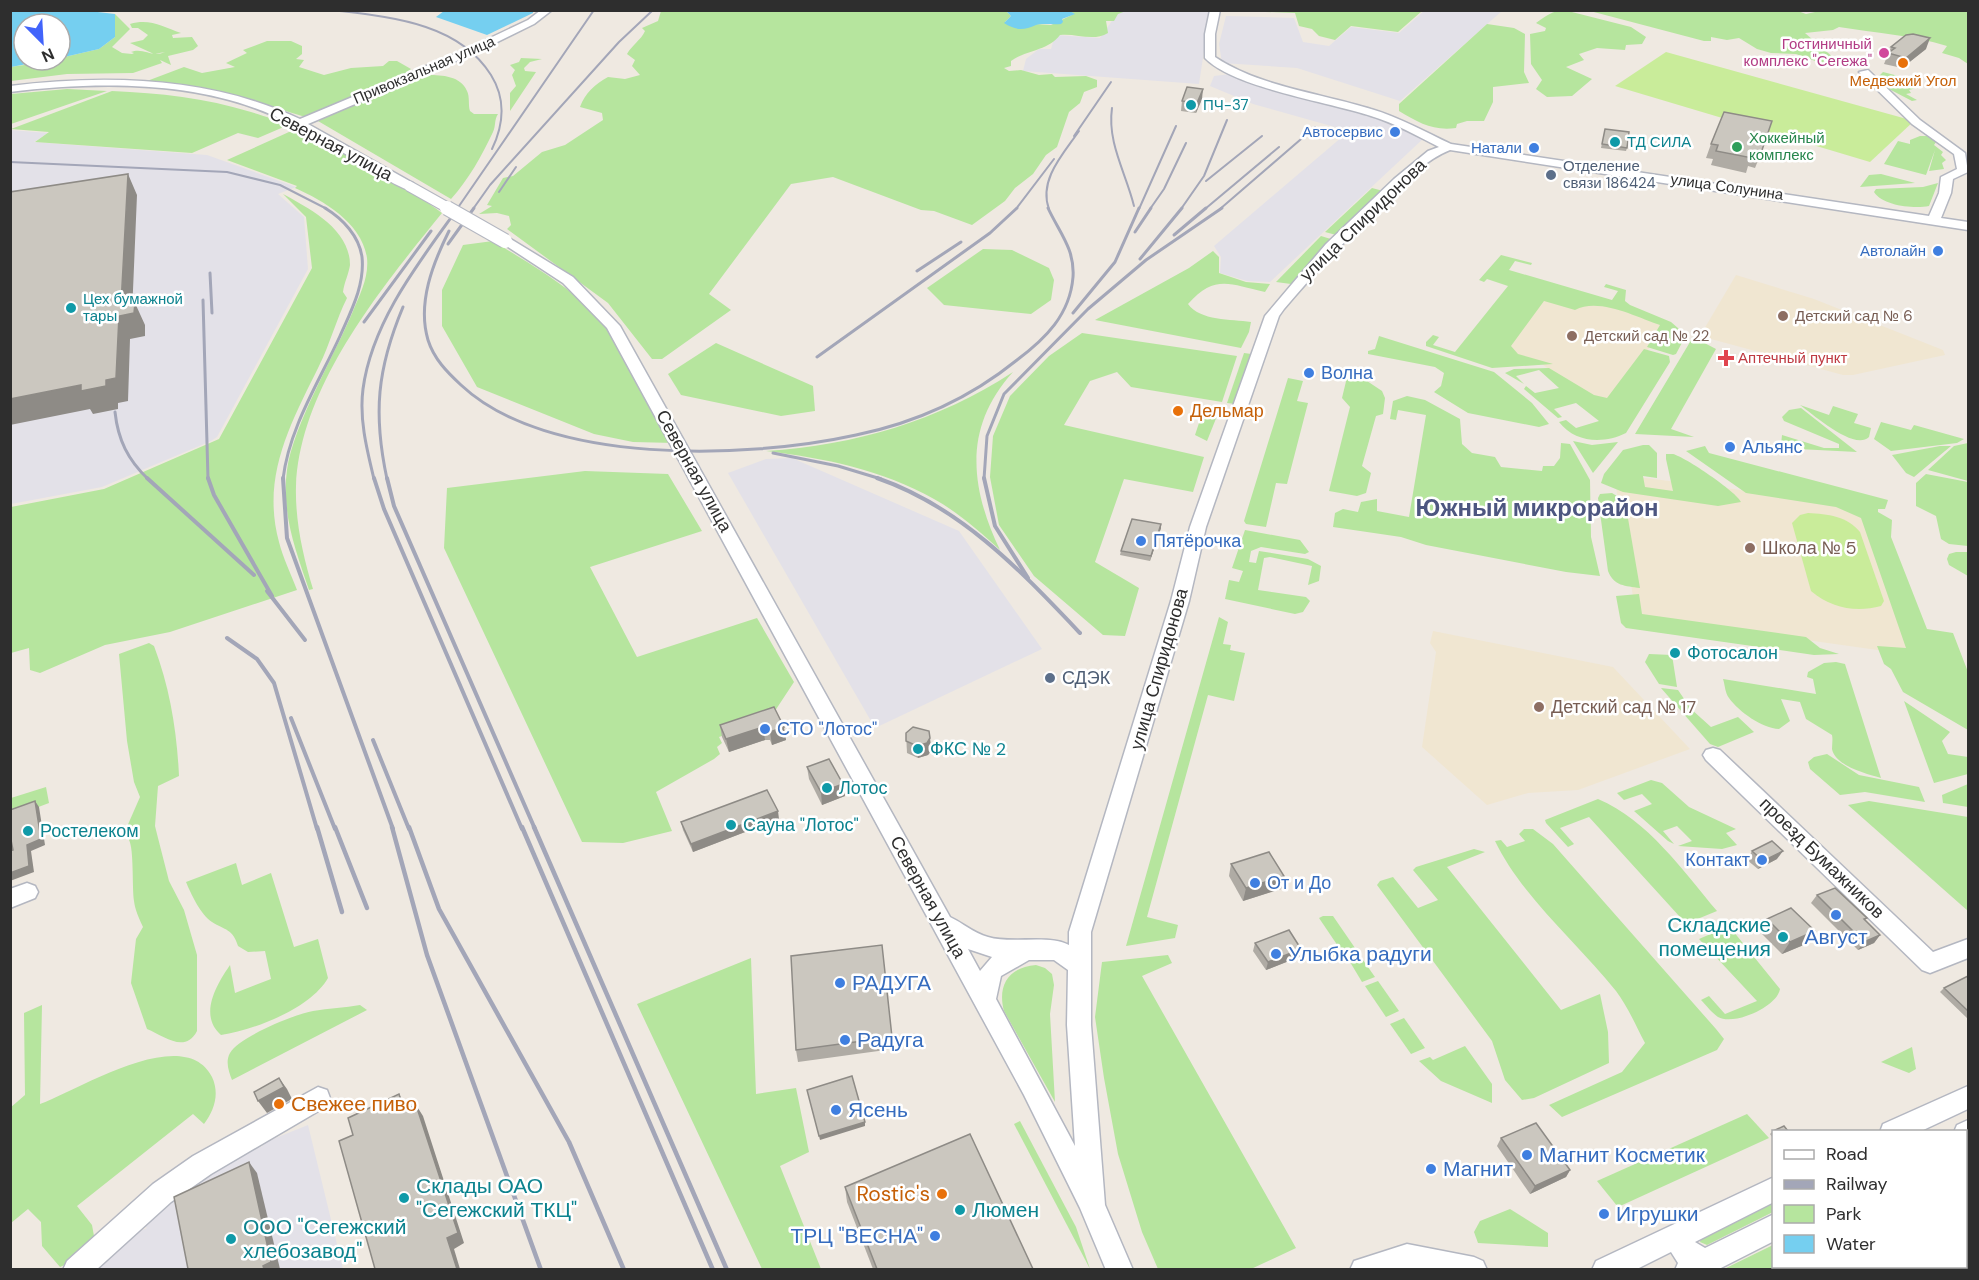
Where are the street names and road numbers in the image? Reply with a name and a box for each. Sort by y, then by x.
street label: Привокзальная улица [350,31,499,109]
street label: Северная улица [265,101,398,187]
street label: улица Спиридонова [1295,153,1432,287]
street label: улица Солунина [1669,169,1785,205]
street label: Северная улица [650,406,738,537]
street label: улица Спиридонова [1124,584,1194,753]
street label: проезд Бумажников [1754,792,1890,924]
street label: Северная улица [884,832,972,963]

